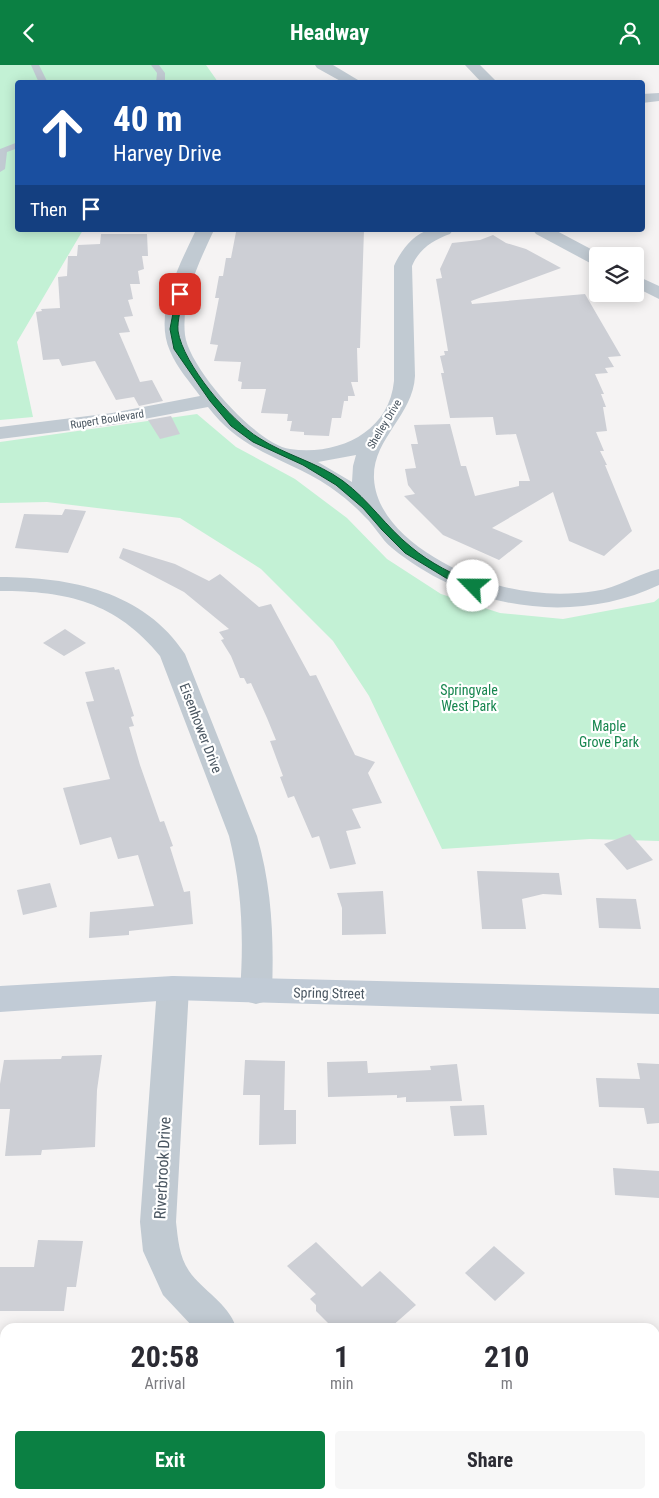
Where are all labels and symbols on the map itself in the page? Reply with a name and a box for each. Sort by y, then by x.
pin [159,273,201,315]
street label: Shelley Drive [365,397,404,451]
street label: Rupert Boulevard [69,407,145,432]
position arrow [446,559,498,611]
street label: Eisenhower Drive [177,681,226,776]
park label: Springvale West Park [440,682,498,714]
park label: Maple Grove Park [579,718,640,750]
street label: Spring Street [293,984,365,1002]
street label: Riverbrook Drive [150,1116,175,1220]

